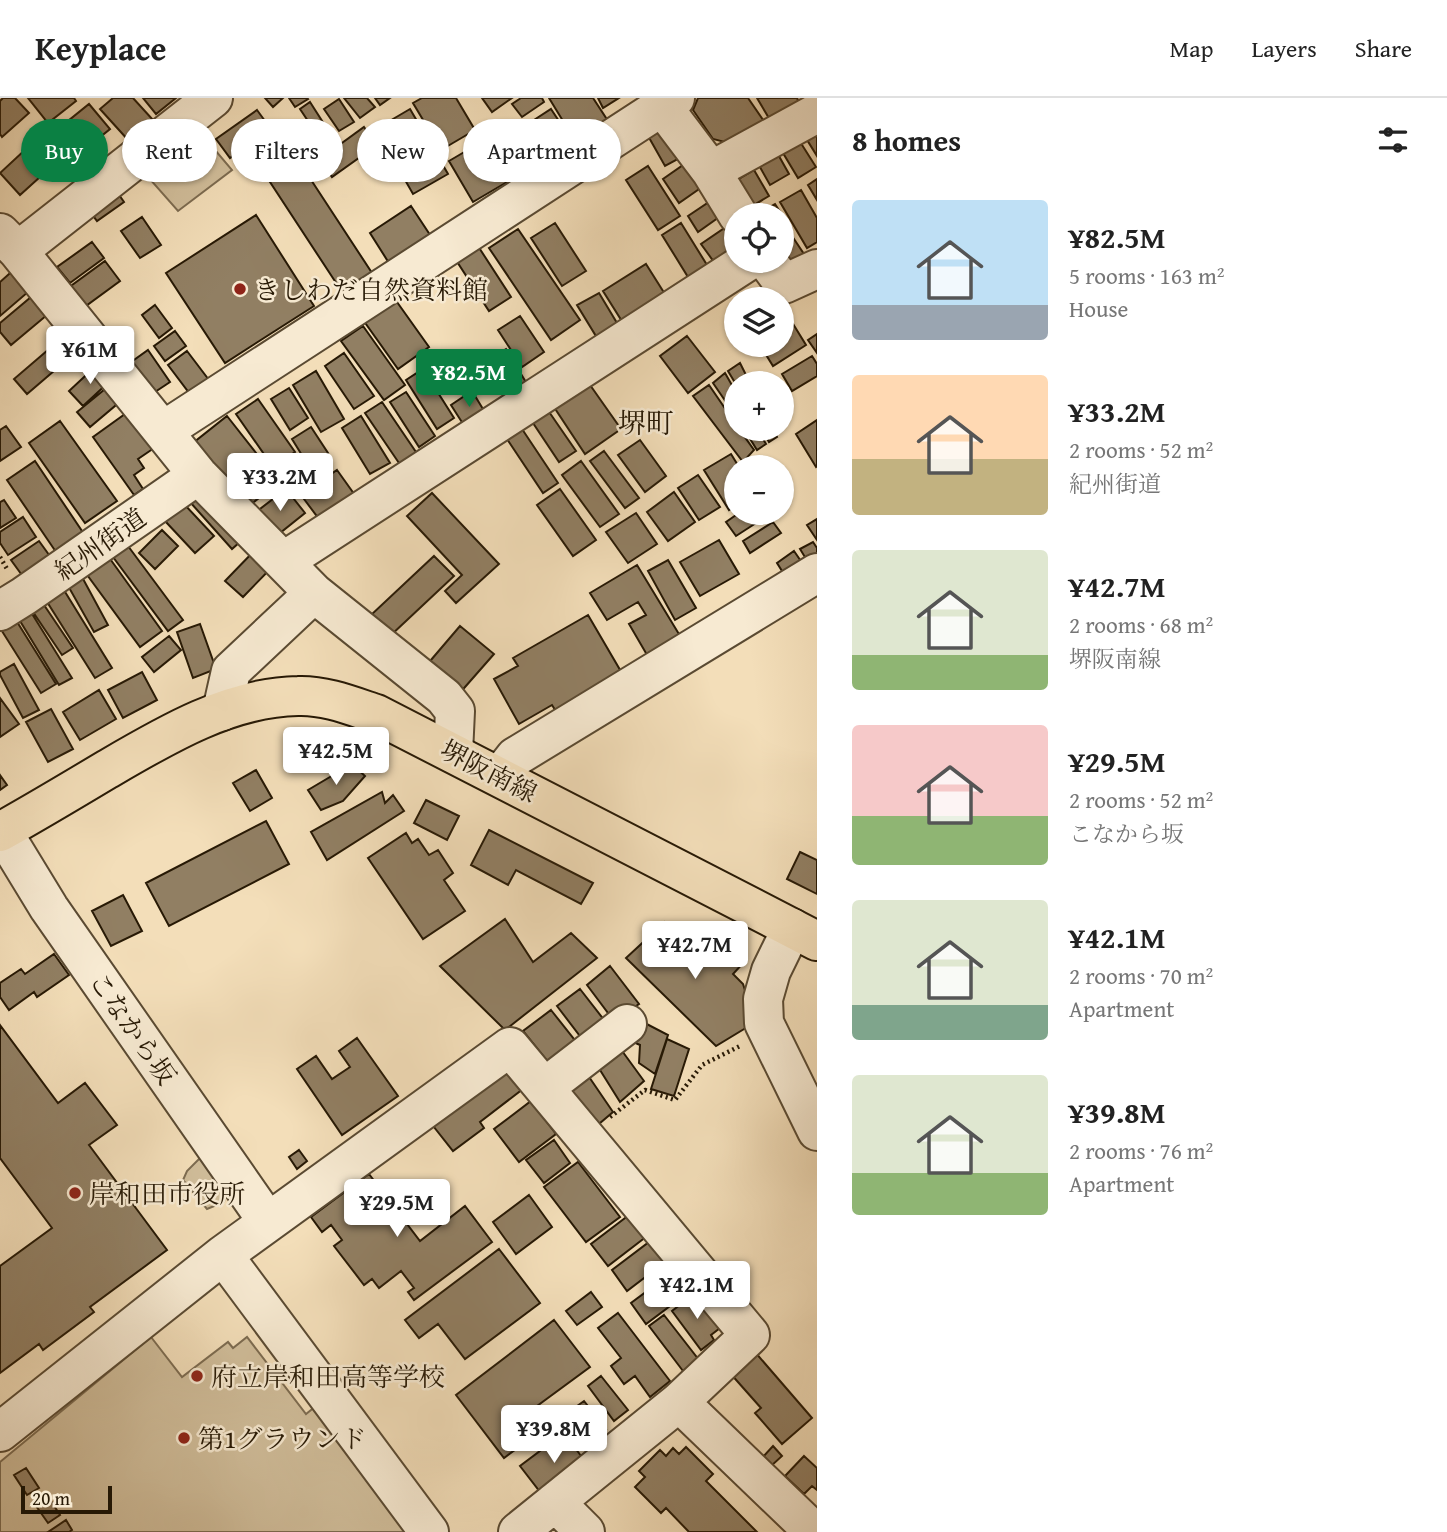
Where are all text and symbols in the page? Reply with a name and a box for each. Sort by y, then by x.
text: Keyplace [35,24,166,72]
text: Map [1170,31,1213,66]
text: Layers [1251,31,1317,66]
text: Share [1355,31,1412,66]
text: 8 homes [852,118,961,162]
chip: Buy [21,119,108,182]
chip: Rent [122,119,217,182]
chip: Filters [231,119,343,182]
chip: New [357,119,449,182]
chip: Apartment [463,119,621,182]
icon: filters [1374,121,1412,159]
map controls [724,203,794,525]
button: locate [724,203,794,273]
text: ¥82.5M [1069,215,1165,259]
icon: home [908,228,992,312]
text: 5 rooms · 163 m² [1069,259,1224,292]
place label: きしわだ自然資料館 [254,270,488,309]
marker: きしわだ自然資料館 [232,281,248,297]
button: layers [724,287,794,357]
text: House [1069,292,1128,325]
pin: ¥61M [49,327,131,386]
text: ¥61M [62,332,118,365]
pin: ¥82.5M [412,350,526,409]
text: ¥82.5M [432,355,506,388]
button: + [724,371,794,441]
text: ¥33.2M [1069,389,1165,433]
district label: 堺町 [618,402,674,443]
icon: home [908,403,992,487]
text: 2 rooms · 52 m² [1069,433,1213,466]
pin: ¥33.2M [223,454,337,513]
button: − [724,455,794,525]
text: ¥33.2M [243,459,317,492]
text: 紀州街道 [1069,467,1161,500]
street label: 紀州街道 [46,498,154,590]
text: ¥42.7M [1069,564,1165,608]
icon: home [908,578,992,662]
text: 2 rooms · 68 m² [1069,608,1213,641]
text: 堺阪南線 [1069,642,1161,675]
pin: ¥42.5M [279,728,393,787]
street label: 堺阪南線 [434,730,544,812]
text: ¥42.5M [299,733,373,766]
text: ¥29.5M [1069,739,1165,783]
icon: home [908,753,992,837]
text: 2 rooms · 52 m² [1069,783,1213,816]
text: こなから坂 [1069,817,1184,850]
text: ¥42.1M [1069,915,1165,959]
pin: ¥42.7M [638,922,752,981]
text: ¥42.7M [658,927,732,960]
icon: home [908,928,992,1012]
text: 2 rooms · 70 m² [1069,959,1213,992]
street label: こなから坂 [80,964,186,1092]
text: Apartment [1069,992,1174,1025]
text: ¥39.8M [1069,1090,1165,1134]
icon: home [908,1103,992,1187]
text: 2 rooms · 76 m² [1069,1134,1213,1167]
text: Apartment [1069,1167,1174,1200]
place label: 岸和田市役所 [89,1174,245,1213]
pin: ¥29.5M [340,1180,454,1239]
marker: 岸和田市役所 [67,1185,83,1201]
text: ¥29.5M [360,1185,434,1218]
pin: ¥42.1M [640,1262,754,1321]
text: ¥42.1M [660,1267,734,1300]
place label: 府立岸和田高等学校 [211,1357,445,1396]
marker: 府立岸和田高等学校 [189,1368,205,1384]
pin: ¥39.8M [497,1406,611,1465]
text: ¥39.8M [517,1411,591,1444]
place label: 第1グラウンド [198,1419,367,1458]
marker: 第1グラウンド [176,1430,192,1446]
scale bar [21,1483,112,1515]
text: 20 m [32,1484,70,1512]

